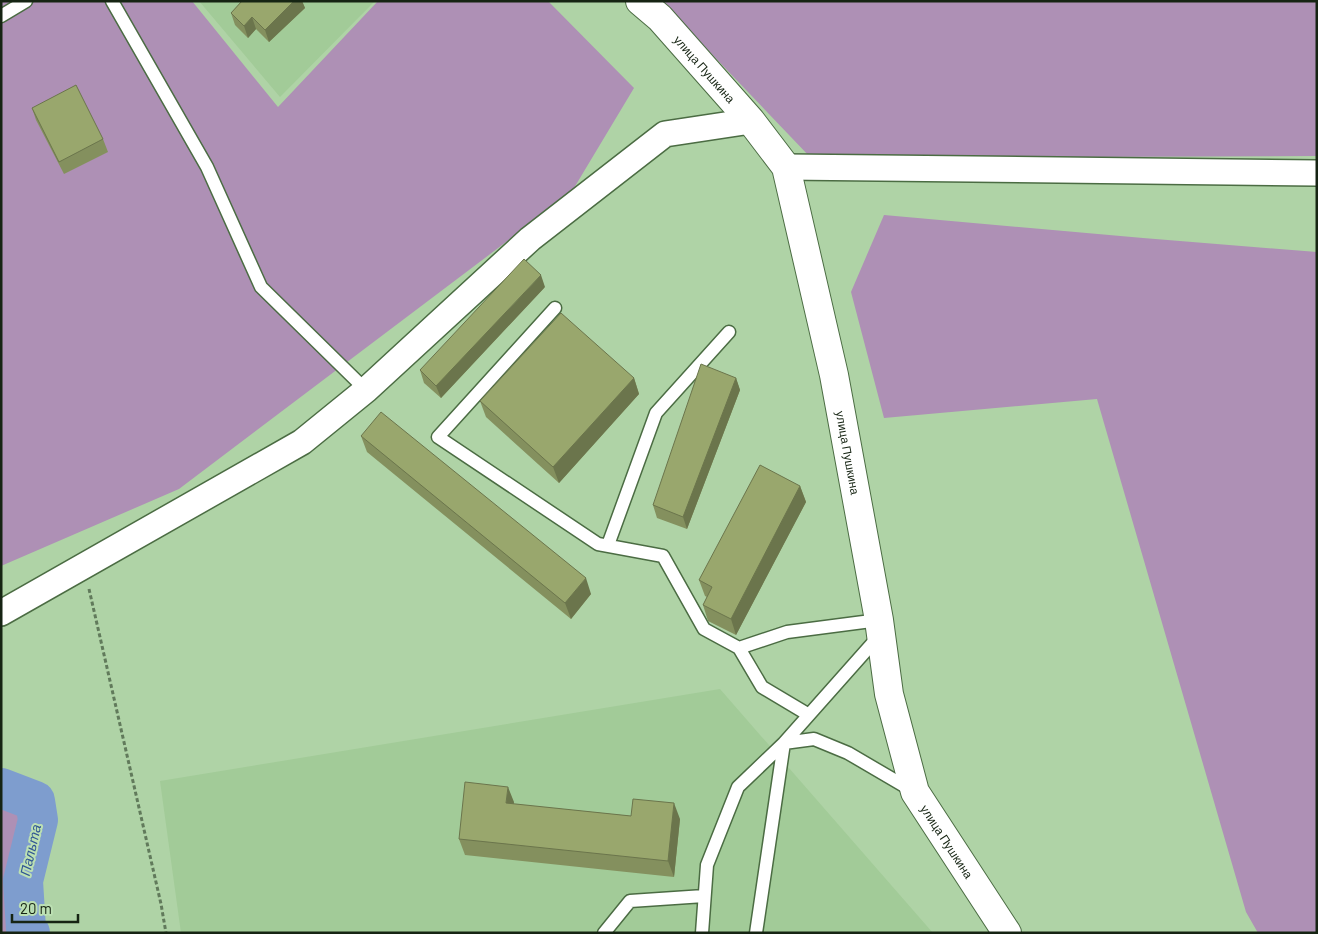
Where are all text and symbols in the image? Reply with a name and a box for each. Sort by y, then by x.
street label: улица Пушкина [671,32,738,105]
street label: улица Пушкина [833,410,863,496]
street label: улица Пушкина [917,802,976,881]
water label: Пальта [16,822,44,877]
scale bar [12,892,79,924]
text: 20 m [20,899,52,917]

